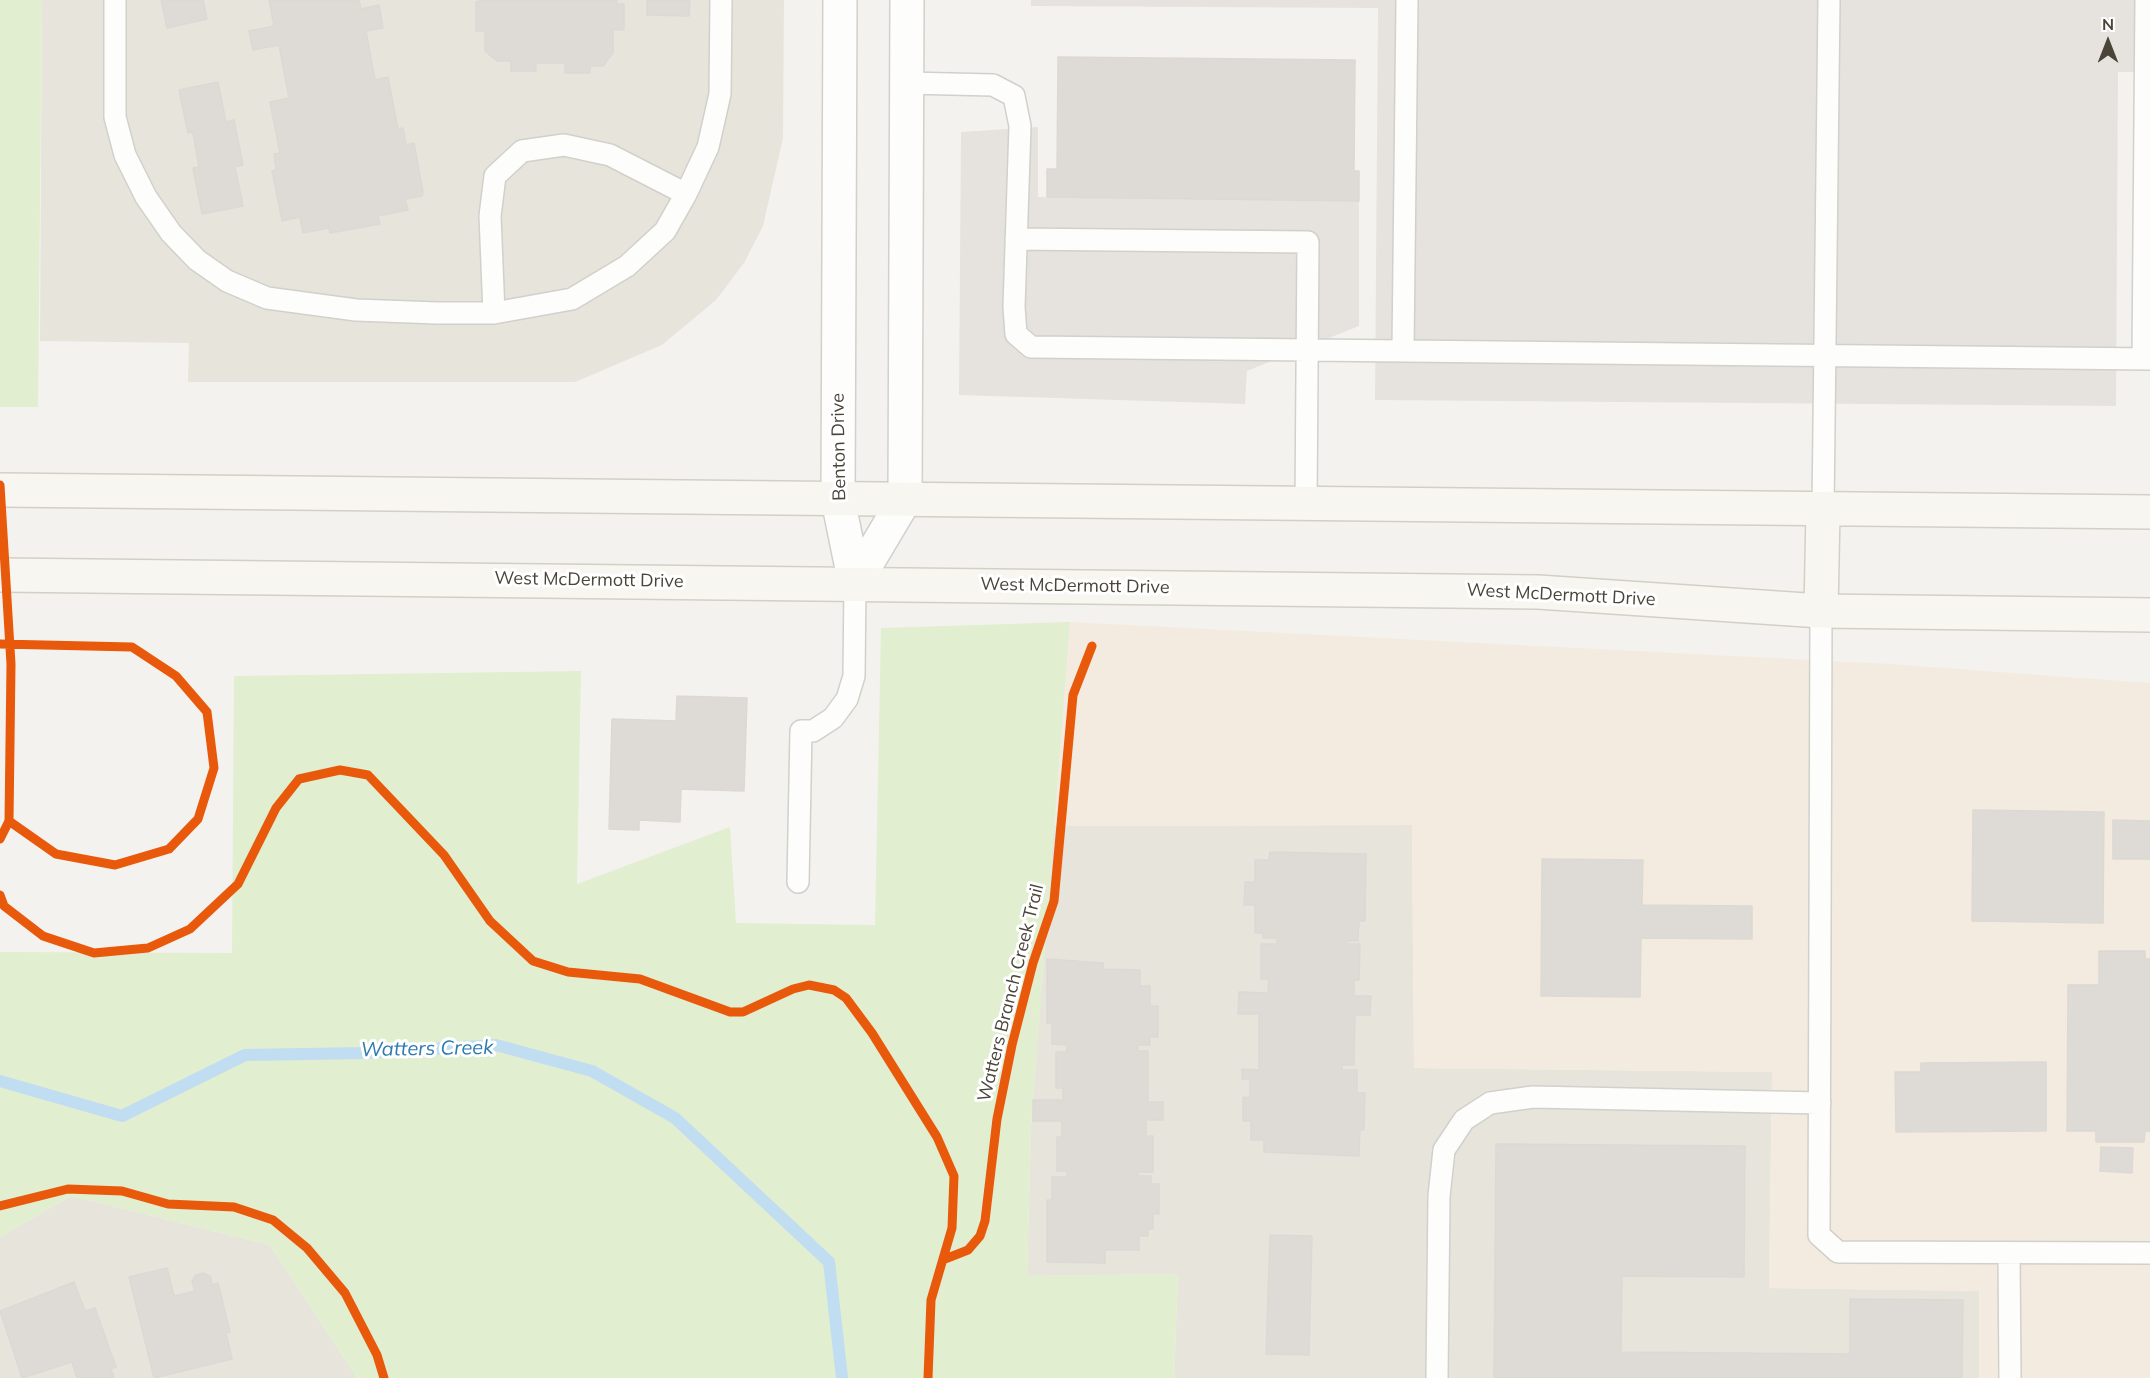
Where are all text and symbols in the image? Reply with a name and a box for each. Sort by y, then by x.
north arrow [2078,12,2138,72]
text: N [2102,14,2114,34]
street label: Benton Drive [827,393,851,501]
street label: West McDermott Drive [494,568,684,592]
street label: West McDermott Drive [980,574,1170,598]
street label: West McDermott Drive [1466,579,1656,611]
street label: Watters Branch Creek Trail [973,882,1049,1104]
water label: Watters Creek [360,1036,494,1062]

